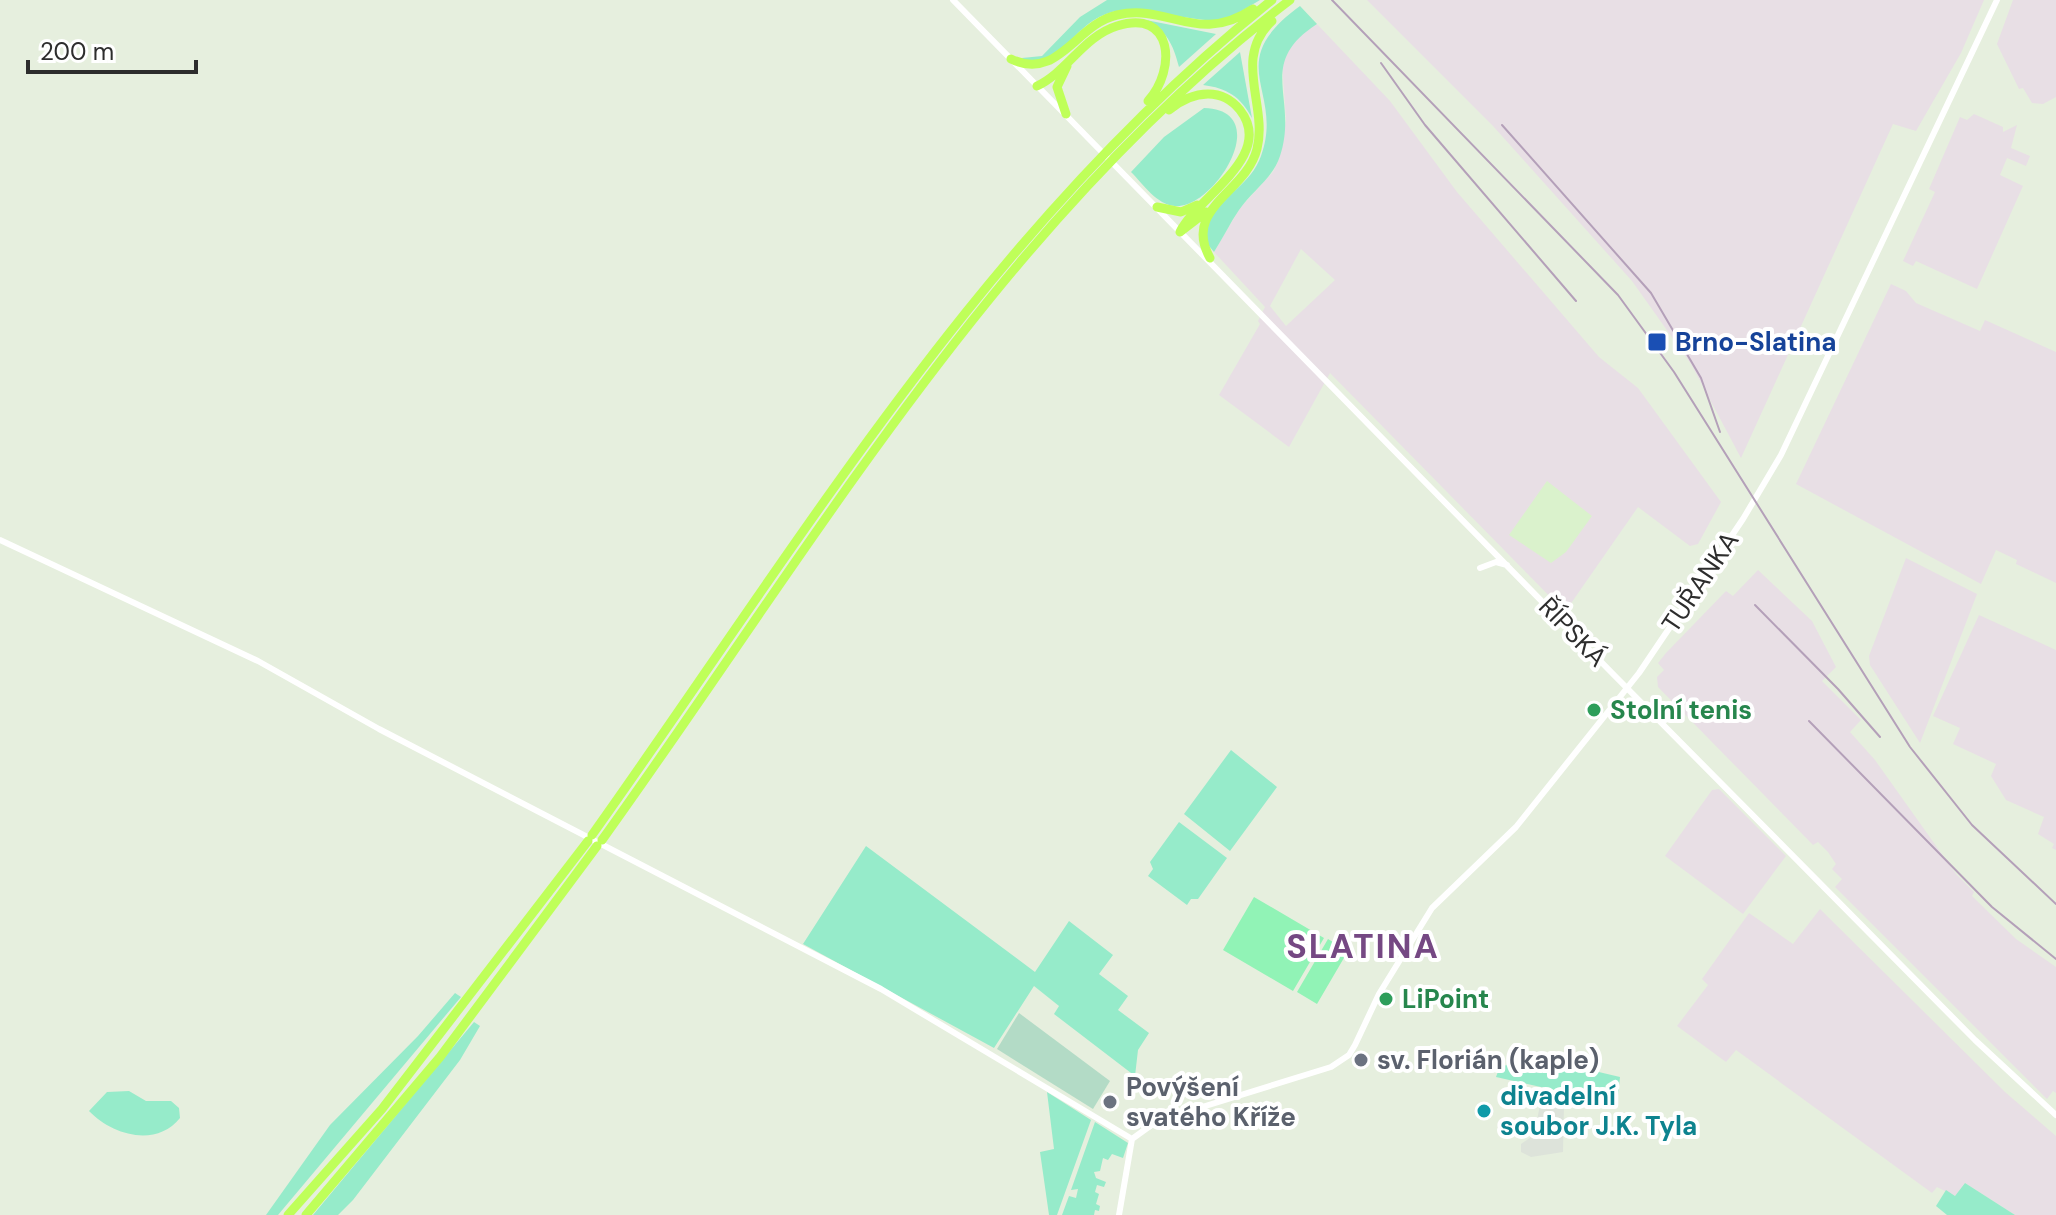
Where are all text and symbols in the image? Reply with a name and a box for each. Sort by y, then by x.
scale bar [28,24,196,74]
text: 200 m [40,36,114,67]
place label: Brno-Slatina [1675,325,1837,359]
marker: Brno-Slatina [1646,331,1668,353]
street label: TUŘANKA [1654,525,1746,639]
street label: ŘÍPSKÁ [1532,590,1614,674]
place label: Stolní tenis [1610,693,1752,727]
marker: Stolní tenis [1585,701,1603,719]
district label: SLATINA [1286,924,1440,969]
place label: LiPoint [1402,982,1489,1016]
marker: LiPoint [1377,990,1395,1008]
place label: sv. Florián (kaple) [1377,1043,1599,1077]
marker: sv. Florián (kaple) [1352,1051,1370,1069]
place label: Povýšení svatého Kříže [1126,1070,1296,1134]
place label: divadelní soubor J.K. Tyla [1500,1079,1697,1143]
marker: Povýšení svatého Kříže [1101,1093,1119,1111]
marker: divadelní soubor J.K. Tyla [1475,1102,1493,1120]

